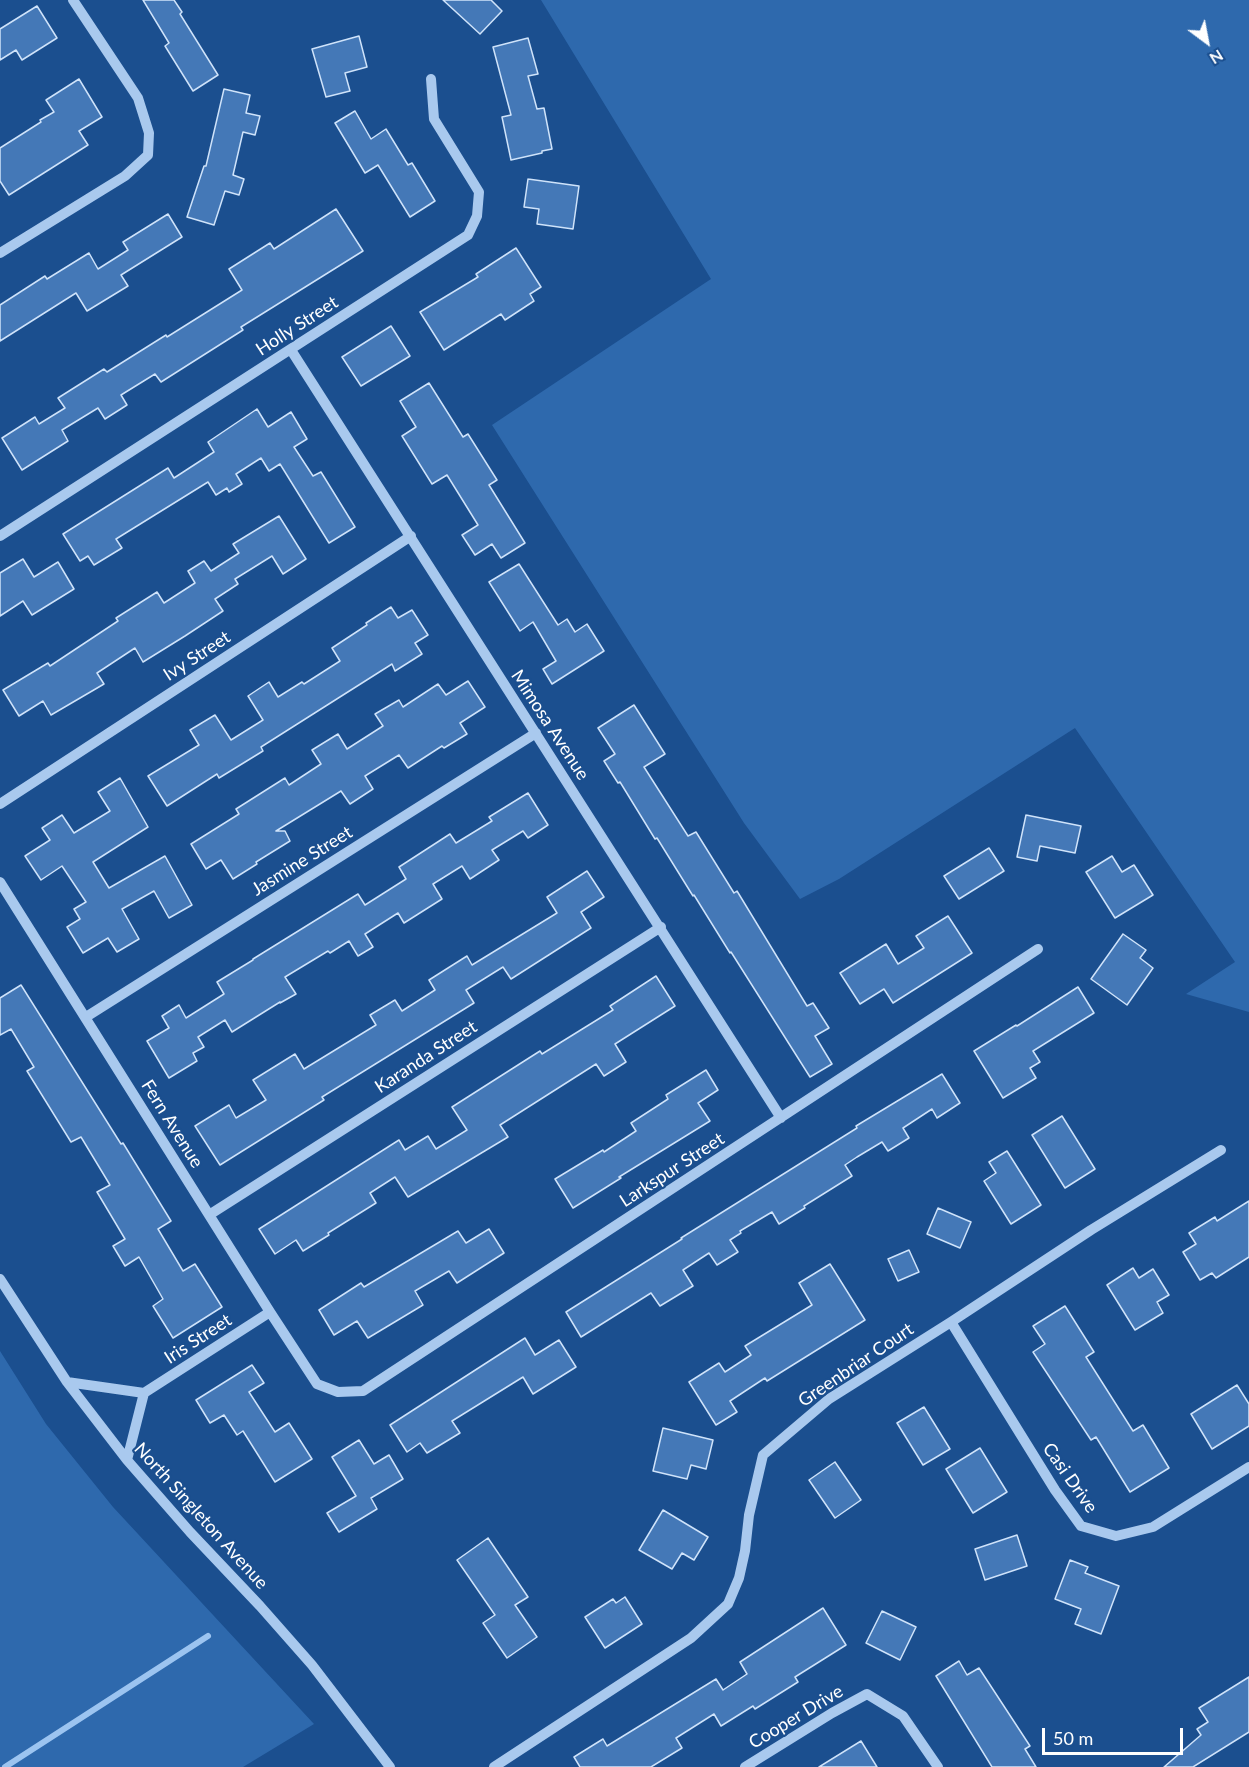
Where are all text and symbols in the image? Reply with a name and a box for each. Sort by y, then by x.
north arrow [1177,12,1237,72]
text: N [1207,46,1227,69]
street label: Holly Street [252,291,342,361]
street label: Ivy Street [160,626,234,686]
street label: Mimosa Avenue [506,666,594,784]
street label: Jasmine Street [248,821,356,901]
street label: Karanda Street [371,1016,481,1098]
street label: Fern Avenue [136,1076,208,1172]
street label: Larkspur Street [616,1128,728,1212]
street label: Iris Street [160,1309,236,1369]
street label: Greenbriar Court [794,1318,918,1412]
street label: North Singleton Avenue [130,1438,272,1594]
street label: Casi Drive [1038,1439,1102,1517]
street label: Cooper Drive [745,1680,847,1754]
scale bar [1045,1716,1186,1754]
text: 50 m [1053,1727,1093,1749]

